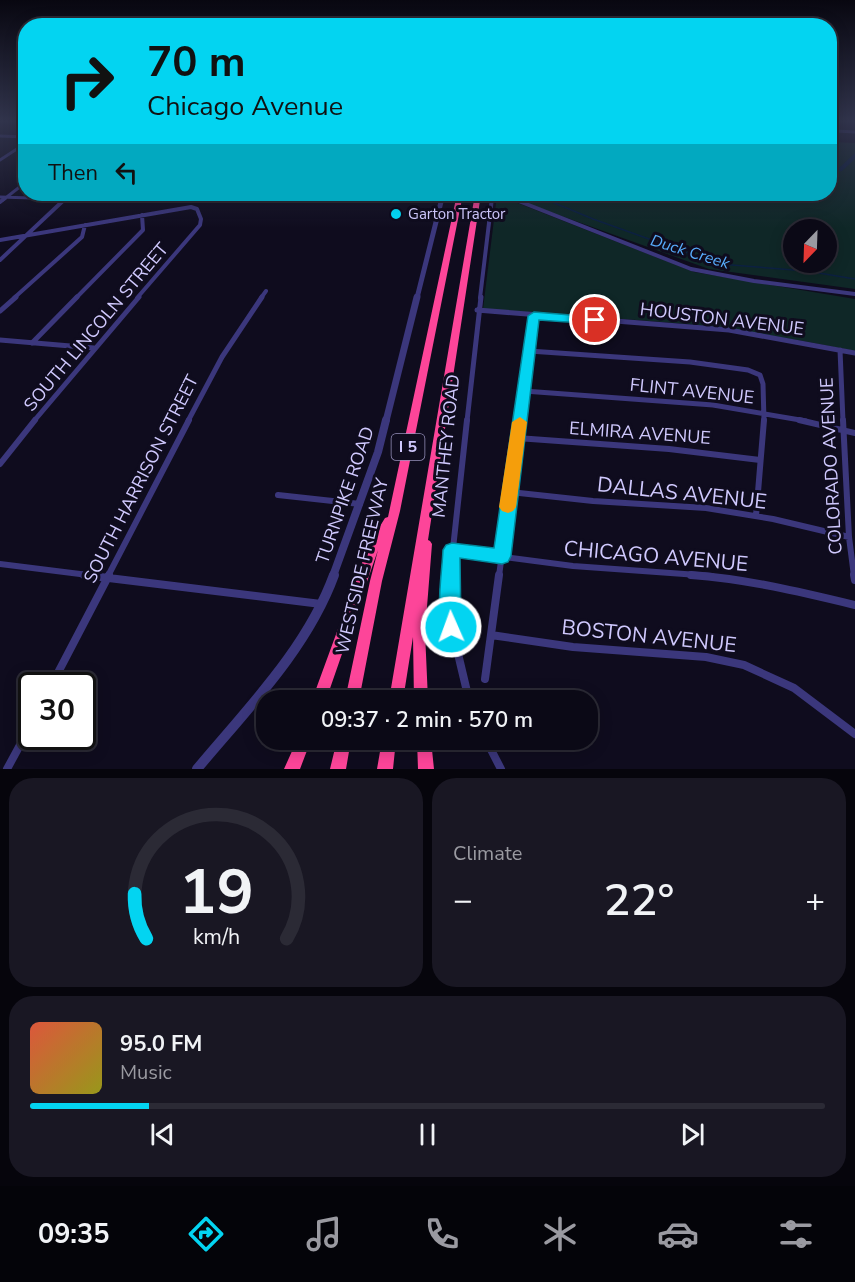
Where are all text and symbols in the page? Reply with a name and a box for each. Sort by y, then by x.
text: 70 m [147,34,246,91]
icon: right [48,42,126,120]
text: Chicago Avenue [147,88,343,125]
icon: left [110,156,143,189]
text: Then [48,158,98,188]
place label: Garton Tractor [408,204,506,224]
marker: Garton Tractor [389,207,403,221]
north arrow [783,219,837,273]
map controls [783,219,837,273]
water label: Duck Creek [648,230,733,275]
street label: SOUTH LINCOLN STREET [18,237,174,416]
pin [569,294,620,345]
street label: HOUSTON AVENUE [639,297,805,341]
icon: arrive [578,303,611,336]
street label: SOUTH HARRISON STREET [78,371,204,587]
street label: MANTHEY ROAD [427,373,465,519]
street label: FLINT AVENUE [629,373,755,409]
street label: COLORADO AVENUE [814,377,848,555]
street label: ELMIRA AVENUE [568,416,712,450]
street label: TURNPIKE ROAD [310,423,380,567]
road number: I 5 [392,434,424,460]
street label: DALLAS AVENUE [596,470,768,516]
street label: WESTSIDE FREEWAY [330,475,394,656]
street label: CHICAGO AVENUE [563,534,749,578]
position arrow [419,595,483,659]
street label: BOSTON AVENUE [560,613,738,659]
speed limit sign: 30 [18,672,96,750]
text: 09:37 · 2 min · 570 m [321,705,533,735]
text: Climate [453,840,522,867]
text: 19 [179,850,253,935]
text: 22° [604,870,674,931]
text: − [453,878,473,923]
text: + [805,878,825,923]
text: km/h [192,923,240,953]
text: 95.0 FM [120,1029,202,1059]
text: Music [120,1059,172,1086]
icon: previous [146,1118,179,1151]
icon: pause [411,1118,444,1151]
icon: next [676,1118,709,1151]
icon: directions [185,1213,227,1255]
icon: music [303,1213,345,1255]
icon: phone [421,1213,463,1255]
icon: climate [539,1213,581,1255]
icon: car [657,1213,699,1255]
icon: filters [775,1213,817,1255]
text: 09:35 [38,1216,109,1253]

